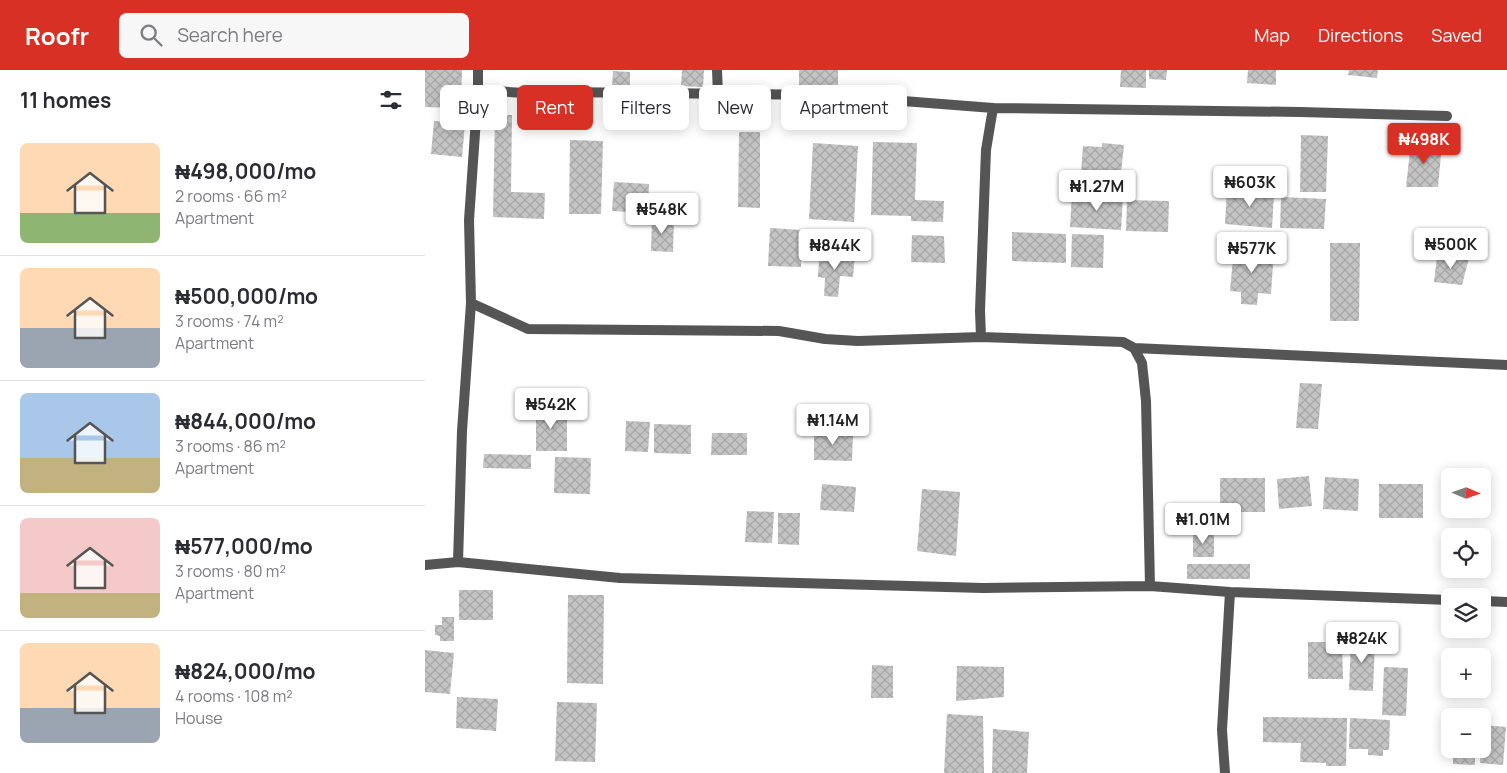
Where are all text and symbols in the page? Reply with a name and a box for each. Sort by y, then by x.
search box [119,13,469,58]
text: Roofr [25,19,89,52]
icon: search [137,21,165,49]
text: Search here [177,22,283,48]
text: Map [1254,23,1290,47]
text: Directions [1318,23,1403,47]
text: Saved [1431,23,1482,47]
chip: Buy [440,85,507,130]
chip: Rent [517,85,593,130]
chip: Filters [603,85,689,130]
chip: New [699,85,771,130]
chip: Apartment [781,85,907,130]
text: 11 homes [20,86,111,114]
icon: filters [377,86,405,114]
pin: ₦498K [1389,122,1459,165]
text: ₦498K [1399,128,1450,150]
text: ₦498,000/mo [175,157,316,185]
icon: home [60,163,120,223]
pin: ₦603K [1215,166,1285,208]
pin: ₦1.27M [1056,170,1138,212]
text: ₦603K [1224,171,1276,193]
text: ₦1.27M [1070,175,1124,197]
text: 2 rooms · 66 m² [175,185,287,207]
pin: ₦548K [627,192,697,235]
text: ₦548K [637,198,687,220]
text: Apartment [175,207,254,229]
pin: ₦844K [800,228,870,271]
pin: ₦500K [1416,228,1486,270]
pin: ₦577K [1217,232,1287,274]
text: ₦500K [1425,233,1477,255]
text: ₦844K [810,234,860,256]
text: ₦577K [1228,237,1276,259]
text: ₦500,000/mo [175,282,318,310]
icon: home [60,288,120,348]
text: 3 rooms · 74 m² [175,310,284,332]
text: Apartment [175,332,254,354]
pin: ₦542K [516,388,586,430]
text: ₦542K [526,393,576,415]
pin: ₦1.14M [792,404,874,446]
text: ₦844,000/mo [175,407,316,435]
text: ₦1.14M [807,409,859,431]
icon: home [60,413,120,473]
text: 3 rooms · 86 m² [175,435,286,457]
text: Apartment [175,457,254,479]
north arrow [1441,468,1491,518]
map controls [1441,468,1491,758]
pin: ₦1.01M [1162,502,1244,545]
text: ₦1.01M [1176,508,1230,530]
button: locate [1441,528,1491,578]
text: ₦577,000/mo [175,532,313,560]
icon: home [60,538,120,598]
text: 3 rooms · 80 m² [175,560,286,582]
text: Apartment [175,582,254,604]
button: layers [1441,588,1491,638]
pin: ₦824K [1327,622,1397,664]
text: ₦824K [1337,627,1387,649]
button: + [1441,648,1491,698]
text: ₦824,000/mo [175,657,315,685]
icon: home [60,663,120,723]
text: 4 rooms · 108 m² [175,685,293,707]
text: House [175,707,223,729]
button: − [1441,708,1491,758]

